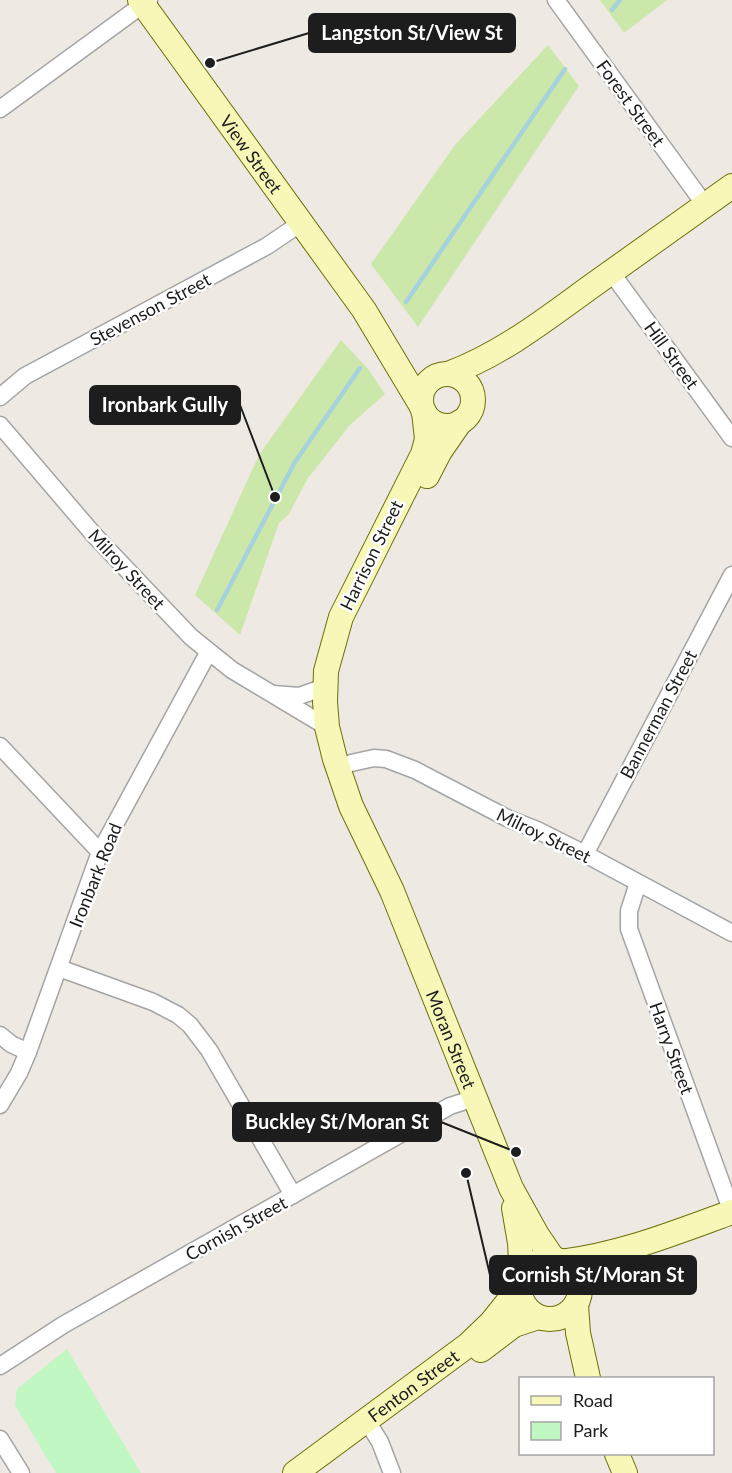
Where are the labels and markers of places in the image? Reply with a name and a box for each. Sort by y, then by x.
callout: Langston St/View St [309,14,515,52]
callout: Ironbark Gully [90,386,240,424]
callout: Buckley St/Moran St [233,1103,441,1141]
callout: Cornish St/Moran St [490,1256,696,1294]

